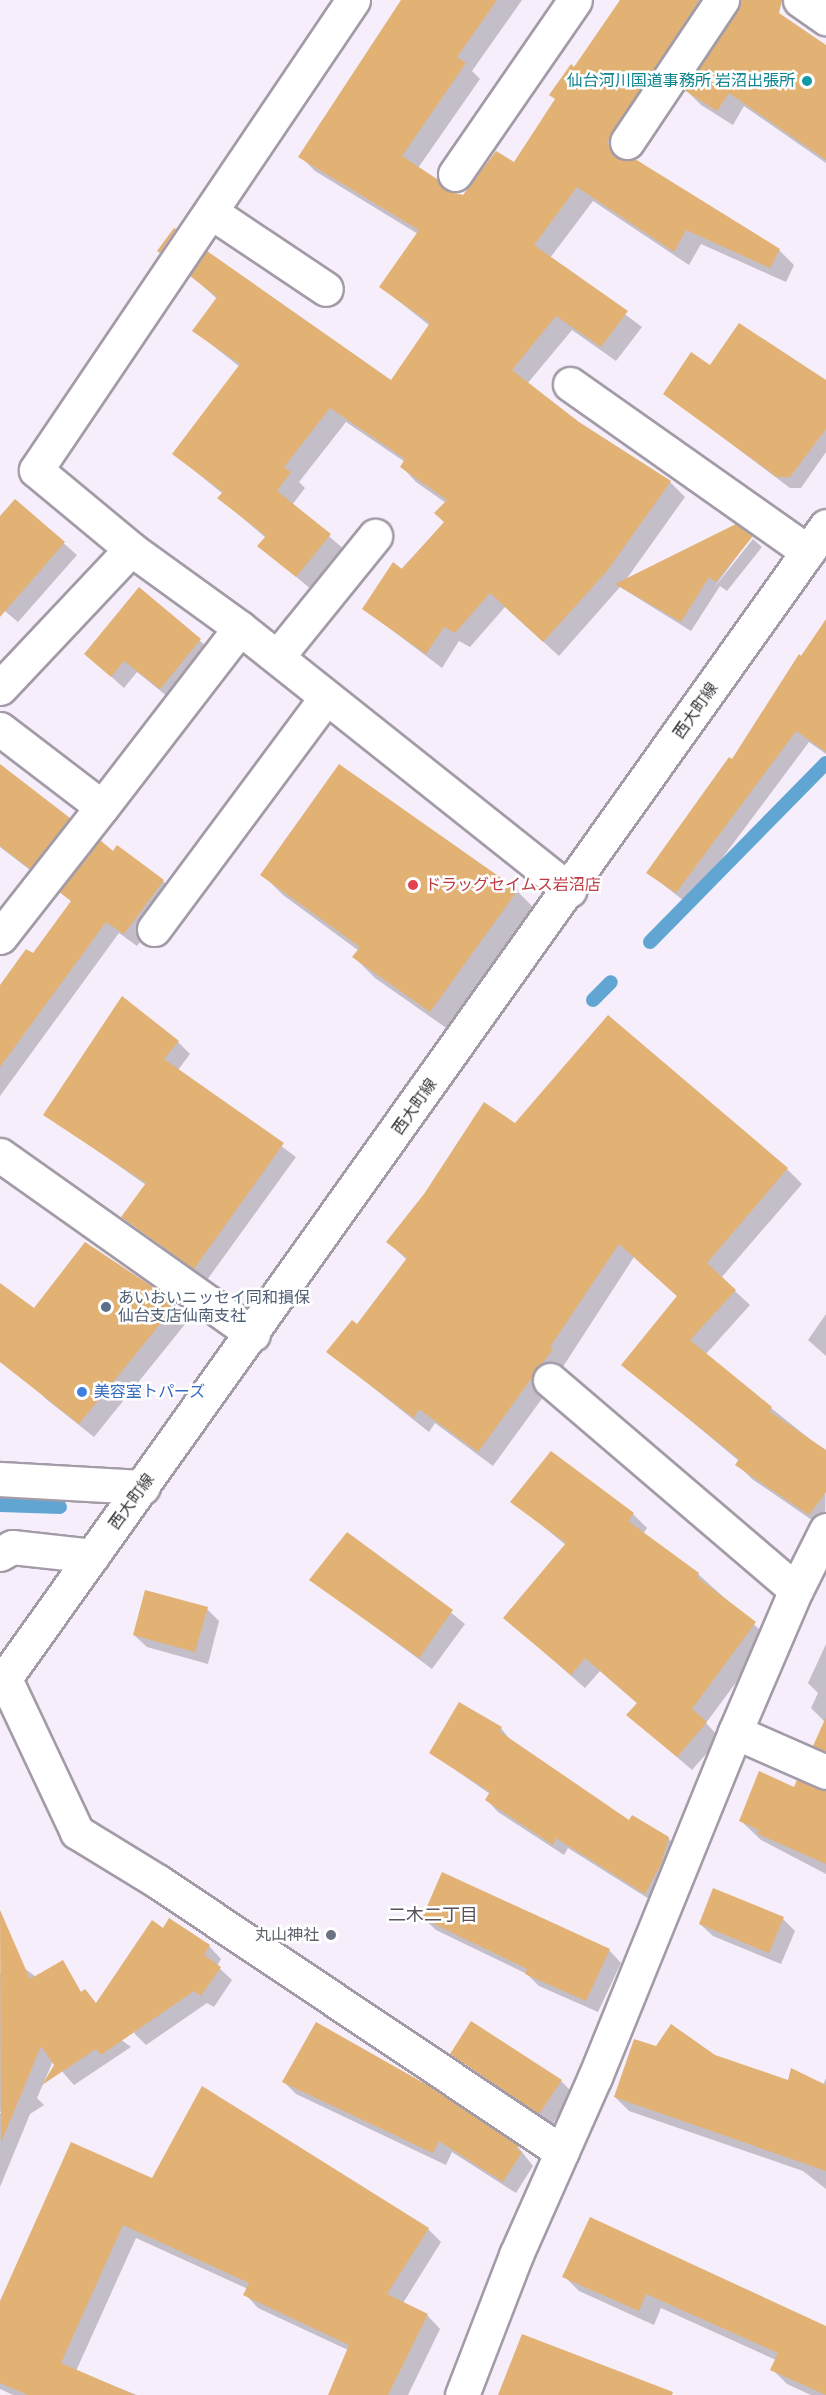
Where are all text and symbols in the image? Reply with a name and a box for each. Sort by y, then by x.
place label: 仙台河川国道事務所 岩沼出張所 [567,71,795,91]
marker: 仙台河川国道事務所 岩沼出張所 [800,74,814,88]
street label: 西大町線 [670,679,722,743]
place label: ドラッグセイムス岩沼店 [425,875,601,895]
marker: ドラッグセイムス岩沼店 [406,878,420,892]
street label: 西大町線 [389,1075,441,1139]
place label: あいおいニッセイ同和損保 仙台支店仙南支社 [118,1288,310,1326]
marker: あいおいニッセイ同和損保 仙台支店仙南支社 [99,1300,113,1314]
place label: 美容室トパーズ [94,1382,206,1402]
marker: 美容室トパーズ [75,1385,89,1399]
street label: 西大町線 [105,1470,159,1534]
district label: 二木二丁目 [388,1904,478,1926]
place label: 丸山神社 [255,1925,319,1945]
marker: 丸山神社 [324,1928,338,1942]

